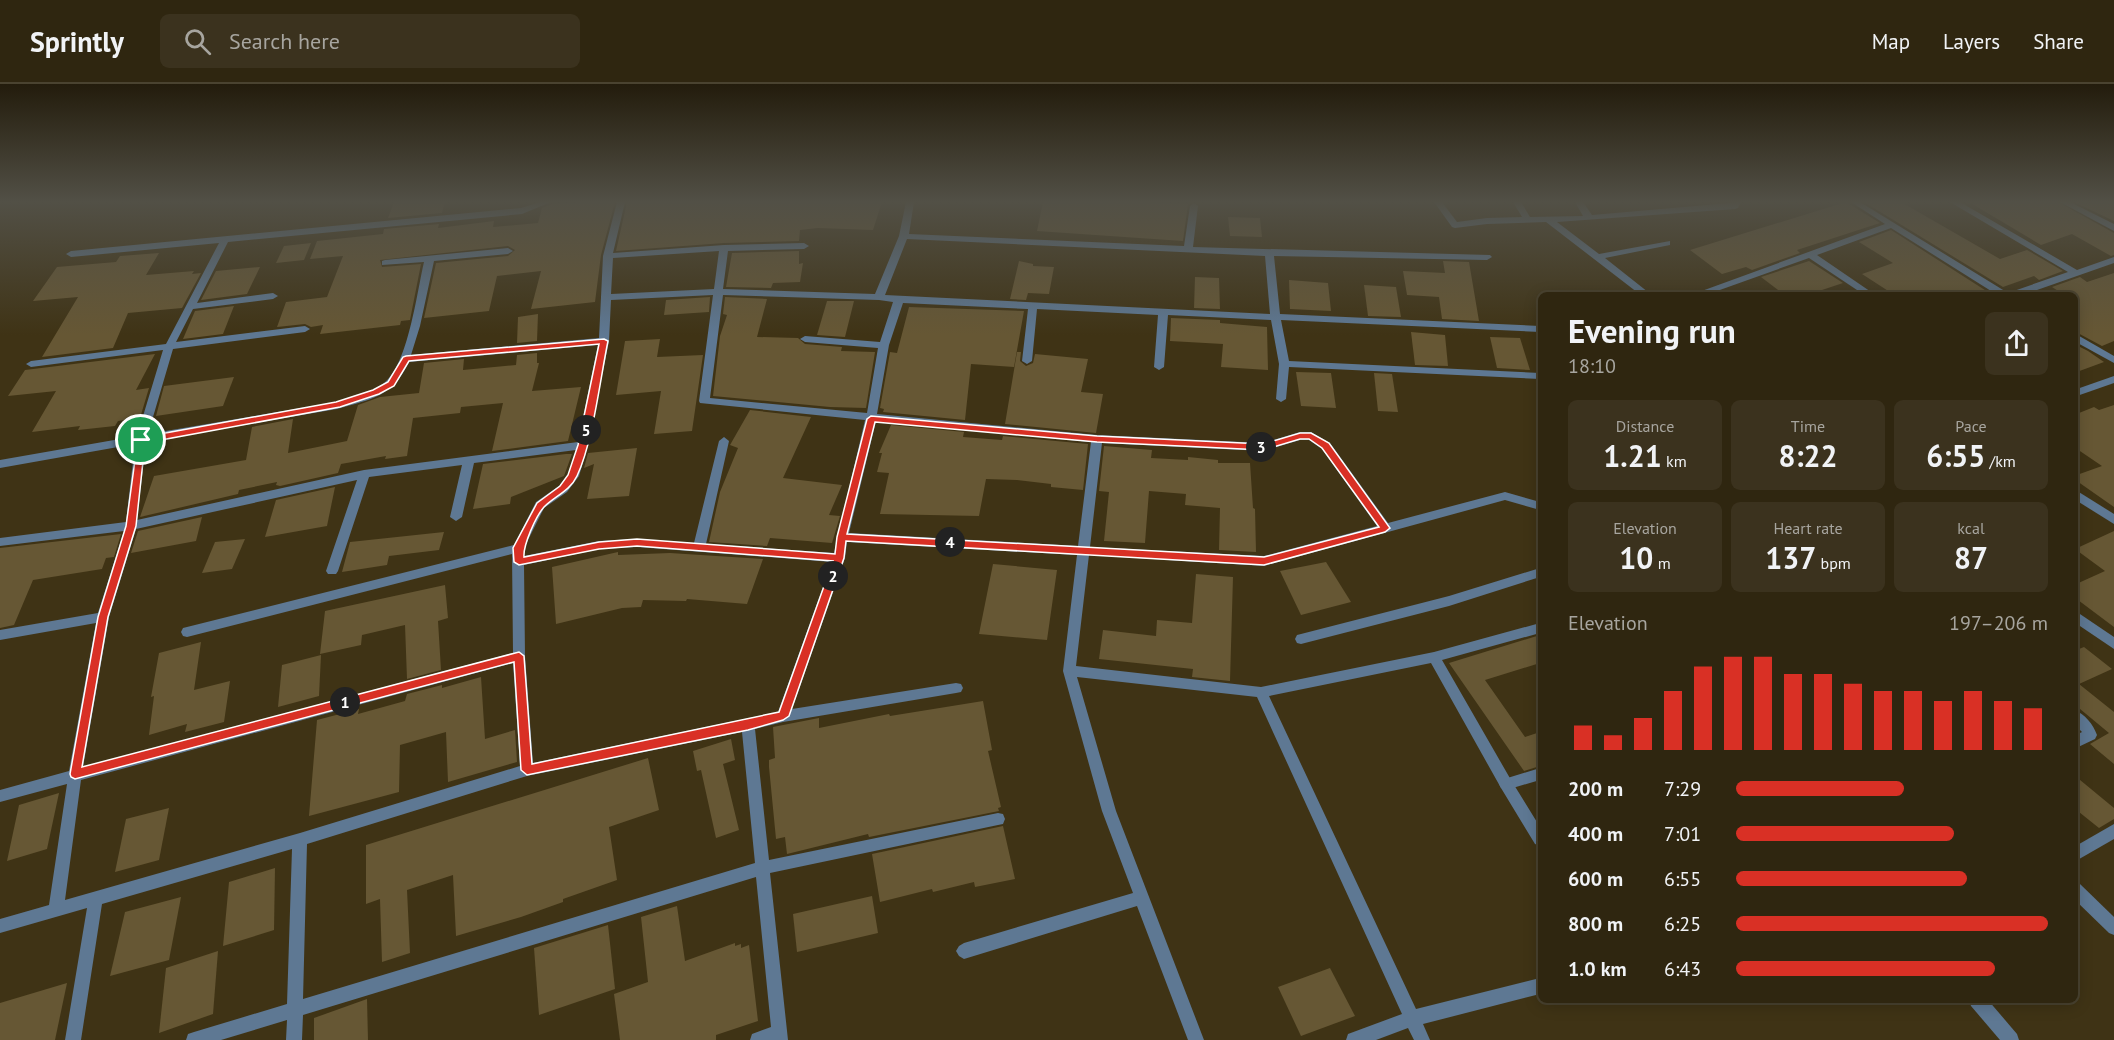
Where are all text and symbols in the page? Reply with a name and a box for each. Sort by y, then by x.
search box [160,14,580,68]
text: Sprintly [30,23,124,60]
icon: search [181,25,214,58]
text: Search here [229,27,340,55]
text: Map [1872,28,1910,55]
text: Layers [1943,28,2000,55]
text: Share [2033,28,2084,55]
text: Evening run [1568,309,1736,352]
button: share [1985,312,2048,375]
text: 18:10 [1568,353,1616,379]
pin [115,414,166,465]
pin: 5 [571,415,601,445]
text: Distance [1616,416,1674,436]
text: Time [1791,416,1825,436]
text: Pace [1955,416,1987,436]
text: 5 [581,420,591,440]
icon: arrive [124,423,157,456]
pin: 3 [1246,432,1276,462]
text: 1.21 [1603,436,1662,475]
text: 8:22 [1778,436,1838,475]
text: 6:55 [1926,436,1985,475]
text: 3 [1256,437,1266,457]
text: km [1662,451,1687,471]
text: /km [1985,451,2016,471]
text: Elevation [1613,518,1677,538]
text: Heart rate [1773,518,1843,538]
text: kcal [1957,518,1985,538]
pin: 4 [935,527,965,557]
text: 4 [945,532,955,552]
text: 10 [1619,538,1653,577]
text: 137 [1765,538,1816,577]
text: 87 [1954,538,1988,577]
text: m [1653,553,1671,573]
text: bpm [1816,553,1851,573]
pin: 2 [818,561,848,591]
text: 2 [828,566,838,586]
text: Elevation [1568,610,1648,636]
text: 197–206 m [1949,610,2048,636]
pin: 1 [330,687,360,717]
text: 1 [340,692,350,712]
text: 200 m [1568,776,1623,802]
text: 7:29 [1664,776,1701,802]
text: 400 m [1568,821,1623,847]
text: 7:01 [1664,821,1701,847]
text: 600 m [1568,866,1623,892]
text: 6:55 [1664,866,1701,892]
text: 800 m [1568,911,1623,937]
text: 6:25 [1664,911,1701,937]
text: 1.0 km [1568,956,1627,982]
text: 6:43 [1664,956,1701,982]

